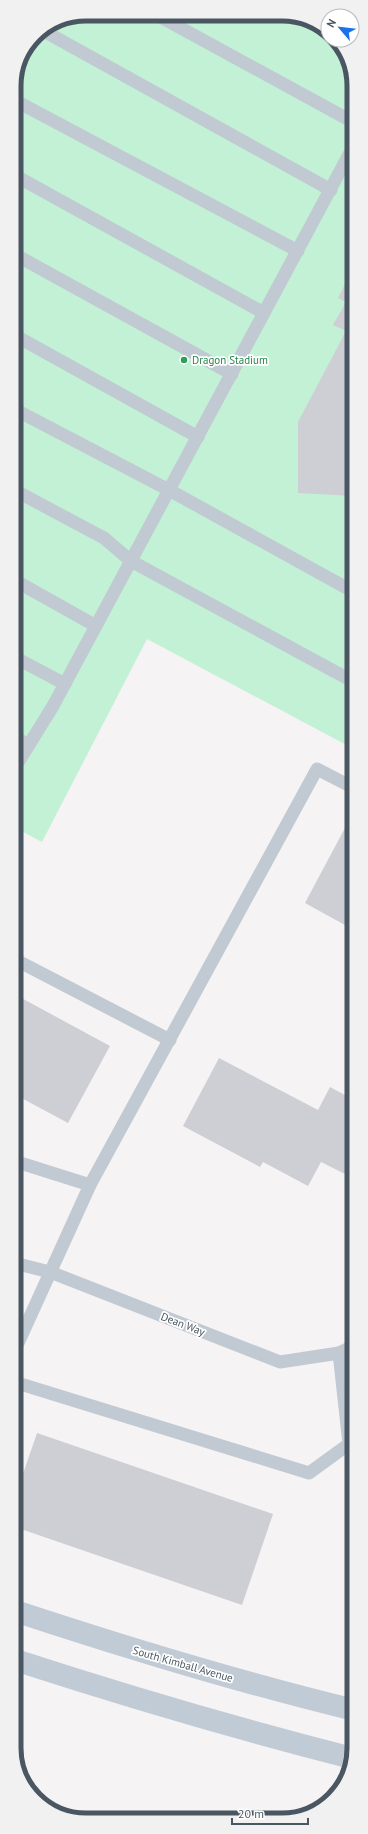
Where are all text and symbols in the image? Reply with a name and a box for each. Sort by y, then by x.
north arrow [320,8,360,48]
text: N [323,17,339,30]
place label: Dragon Stadium [192,353,268,367]
marker: Dragon Stadium [179,355,189,365]
street label: Dean Way [159,1309,208,1339]
street label: South Kimball Avenue [131,1643,235,1685]
scale bar [232,1800,308,1826]
text: 20 m [238,1806,264,1821]

